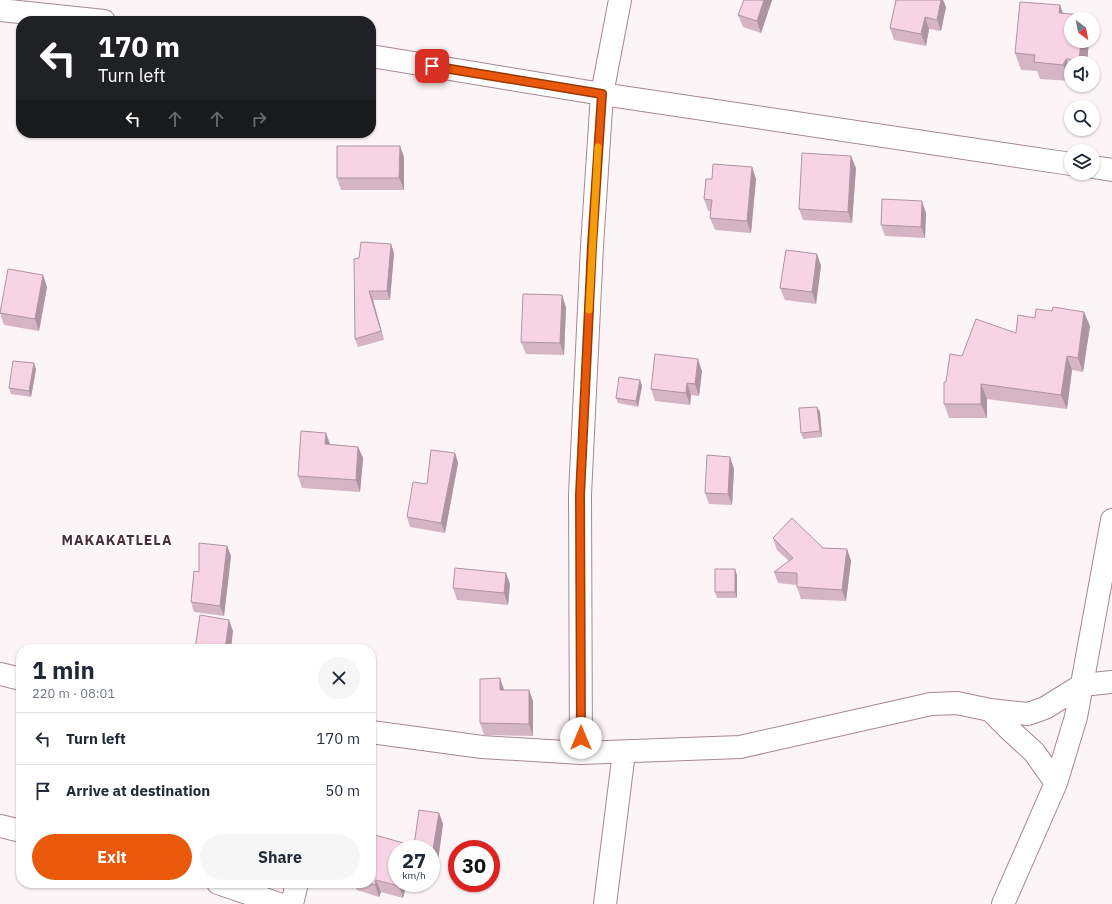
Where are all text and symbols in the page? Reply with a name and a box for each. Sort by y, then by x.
north arrow [1064,12,1100,48]
map controls [1064,12,1100,180]
text: 170 m [98,28,180,65]
icon: left [32,32,84,84]
pin [415,49,449,83]
icon: arrive [421,55,443,77]
button: sound [1064,56,1100,92]
text: Turn left [98,64,166,87]
button: search [1064,100,1100,136]
icon: left [122,108,144,130]
icon: ahead [164,108,186,130]
icon: ahead [206,108,228,130]
icon: right [248,108,270,130]
button: layers [1064,144,1100,180]
district label: MAKAKATLELA [61,531,173,549]
text: 1 min [32,654,95,686]
button: close [318,657,360,699]
text: 220 m · 08:01 [32,685,115,702]
position arrow [560,717,602,759]
icon: left [32,728,54,750]
text: Turn left [66,729,126,748]
text: 170 m [316,729,360,748]
icon: arrive [32,780,54,802]
text: Arrive at destination [66,781,210,800]
text: 50 m [325,781,360,800]
button: Exit [32,834,192,880]
button: Share [200,834,360,880]
speed limit sign: 30 [448,840,500,892]
text: 27 [402,847,426,874]
text: km/h [402,869,426,882]

